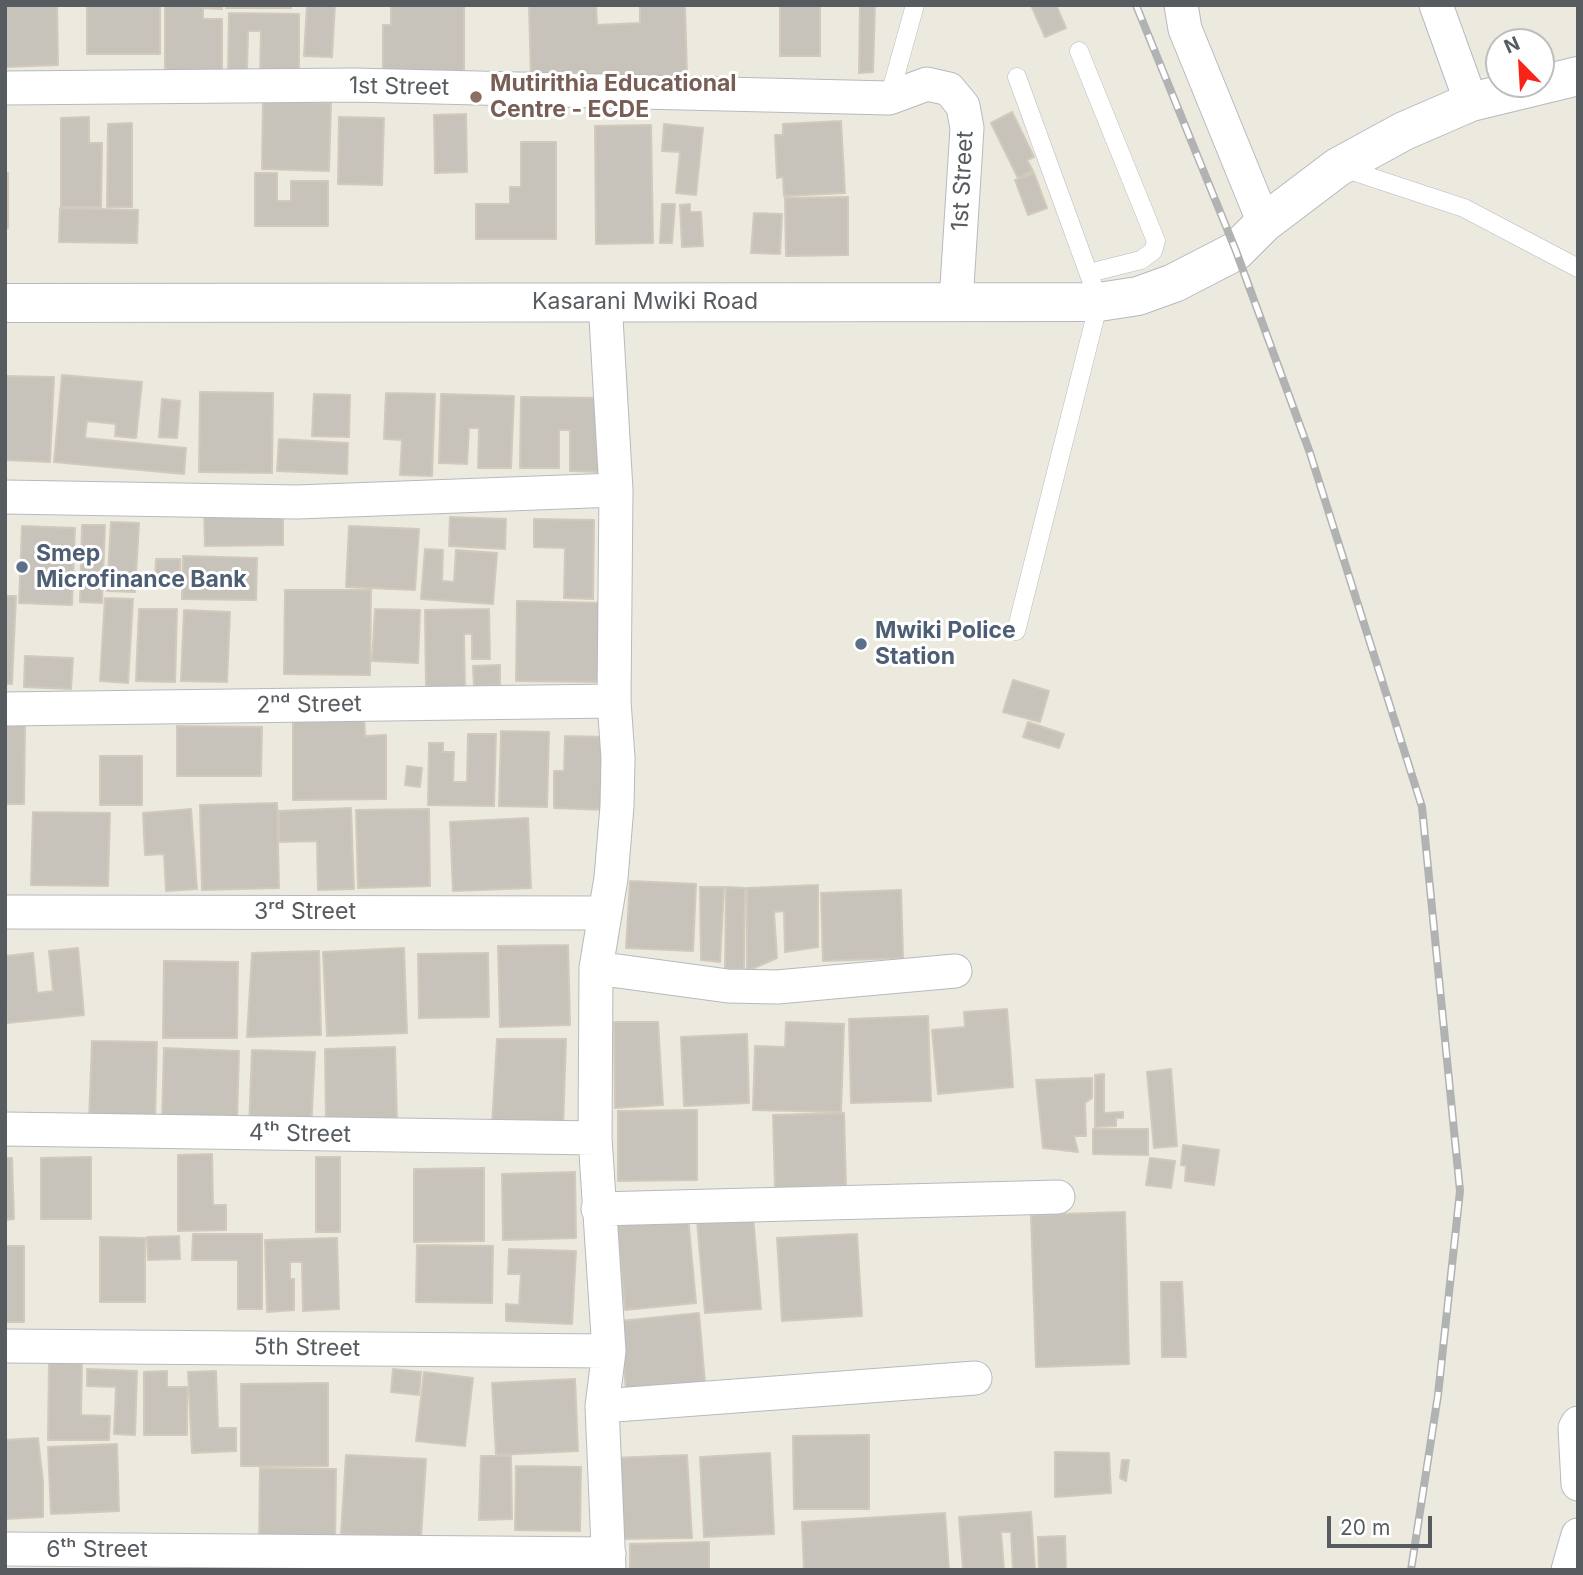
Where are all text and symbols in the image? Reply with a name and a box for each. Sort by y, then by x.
north arrow [1485,28,1555,98]
text: N [1501,32,1523,59]
place label: Mutirithia Educational Centre - ECDE [490,70,737,124]
street label: 1st Street [349,72,449,102]
marker: Mutirithia Educational Centre - ECDE [468,89,484,105]
street label: 1st Street [947,130,979,232]
street label: Kasarani Mwiki Road [532,288,758,316]
place label: Smep Microfinance Bank [36,540,247,594]
marker: Smep Microfinance Bank [14,559,30,575]
place label: Mwiki Police Station [875,617,1016,671]
marker: Mwiki Police Station [853,636,869,652]
street label: 2ⁿᵈ Street [256,690,362,720]
street label: 3ʳᵈ Street [254,898,356,926]
street label: 4ᵗʰ Street [249,1119,351,1149]
street label: 5th Street [254,1333,360,1363]
scale bar [1331,1502,1436,1546]
text: 20 m [1340,1515,1390,1540]
street label: 6ᵗʰ Street [46,1536,148,1564]

